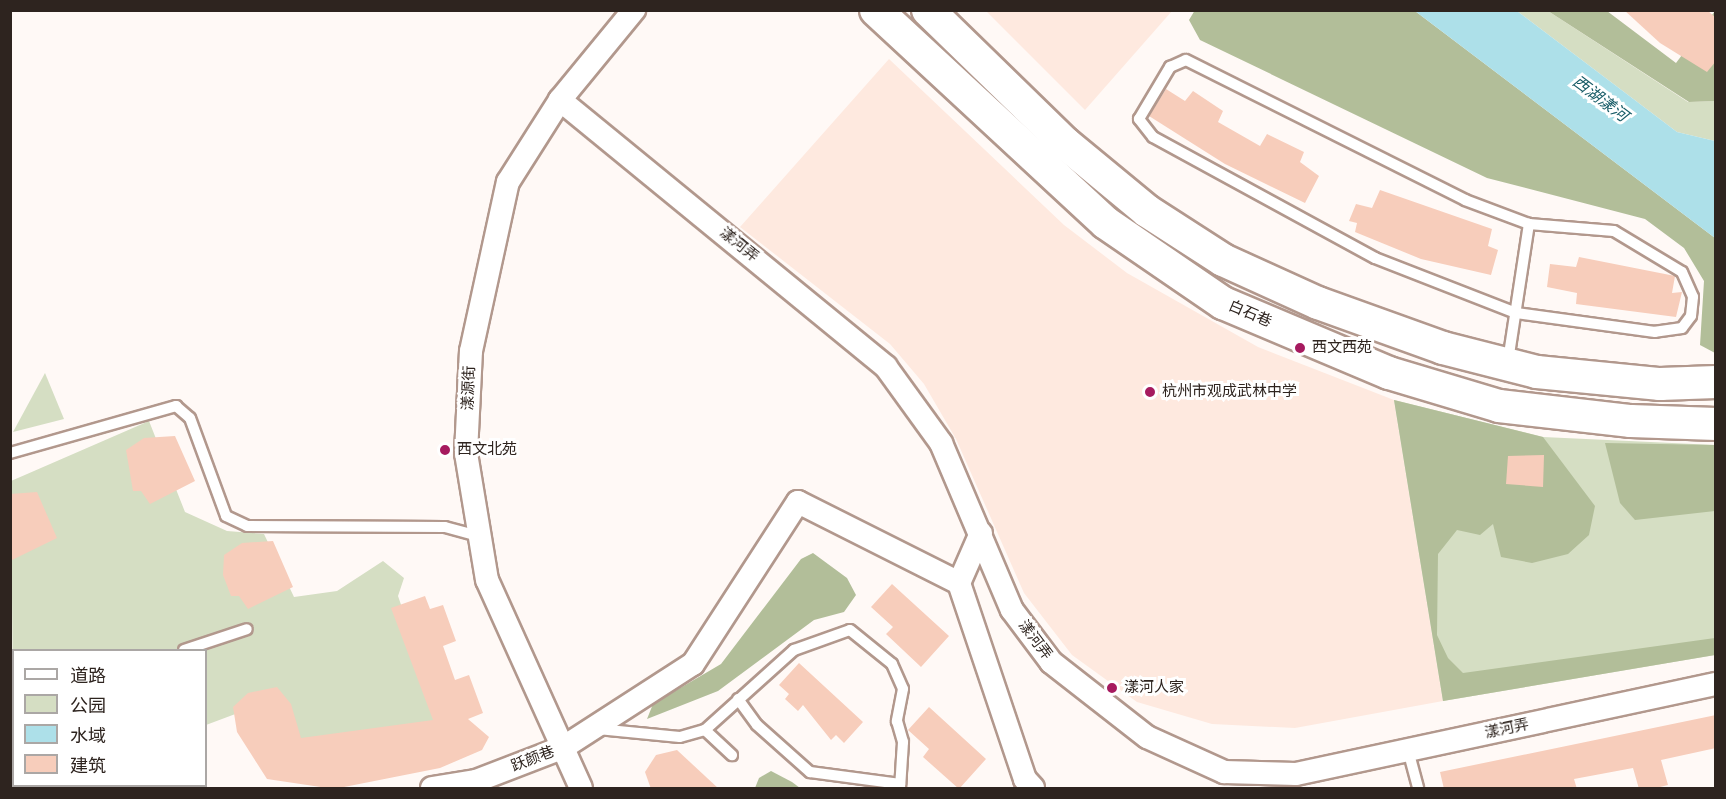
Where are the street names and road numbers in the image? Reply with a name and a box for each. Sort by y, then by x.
street label: 漾河弄 [716,224,762,266]
street label: 白石巷 [1226,297,1274,331]
street label: 漾源街 [459,365,479,411]
street label: 漾河弄 [1014,617,1056,663]
street label: 漾河弄 [1483,716,1531,742]
street label: 跃颜巷 [509,743,557,775]

